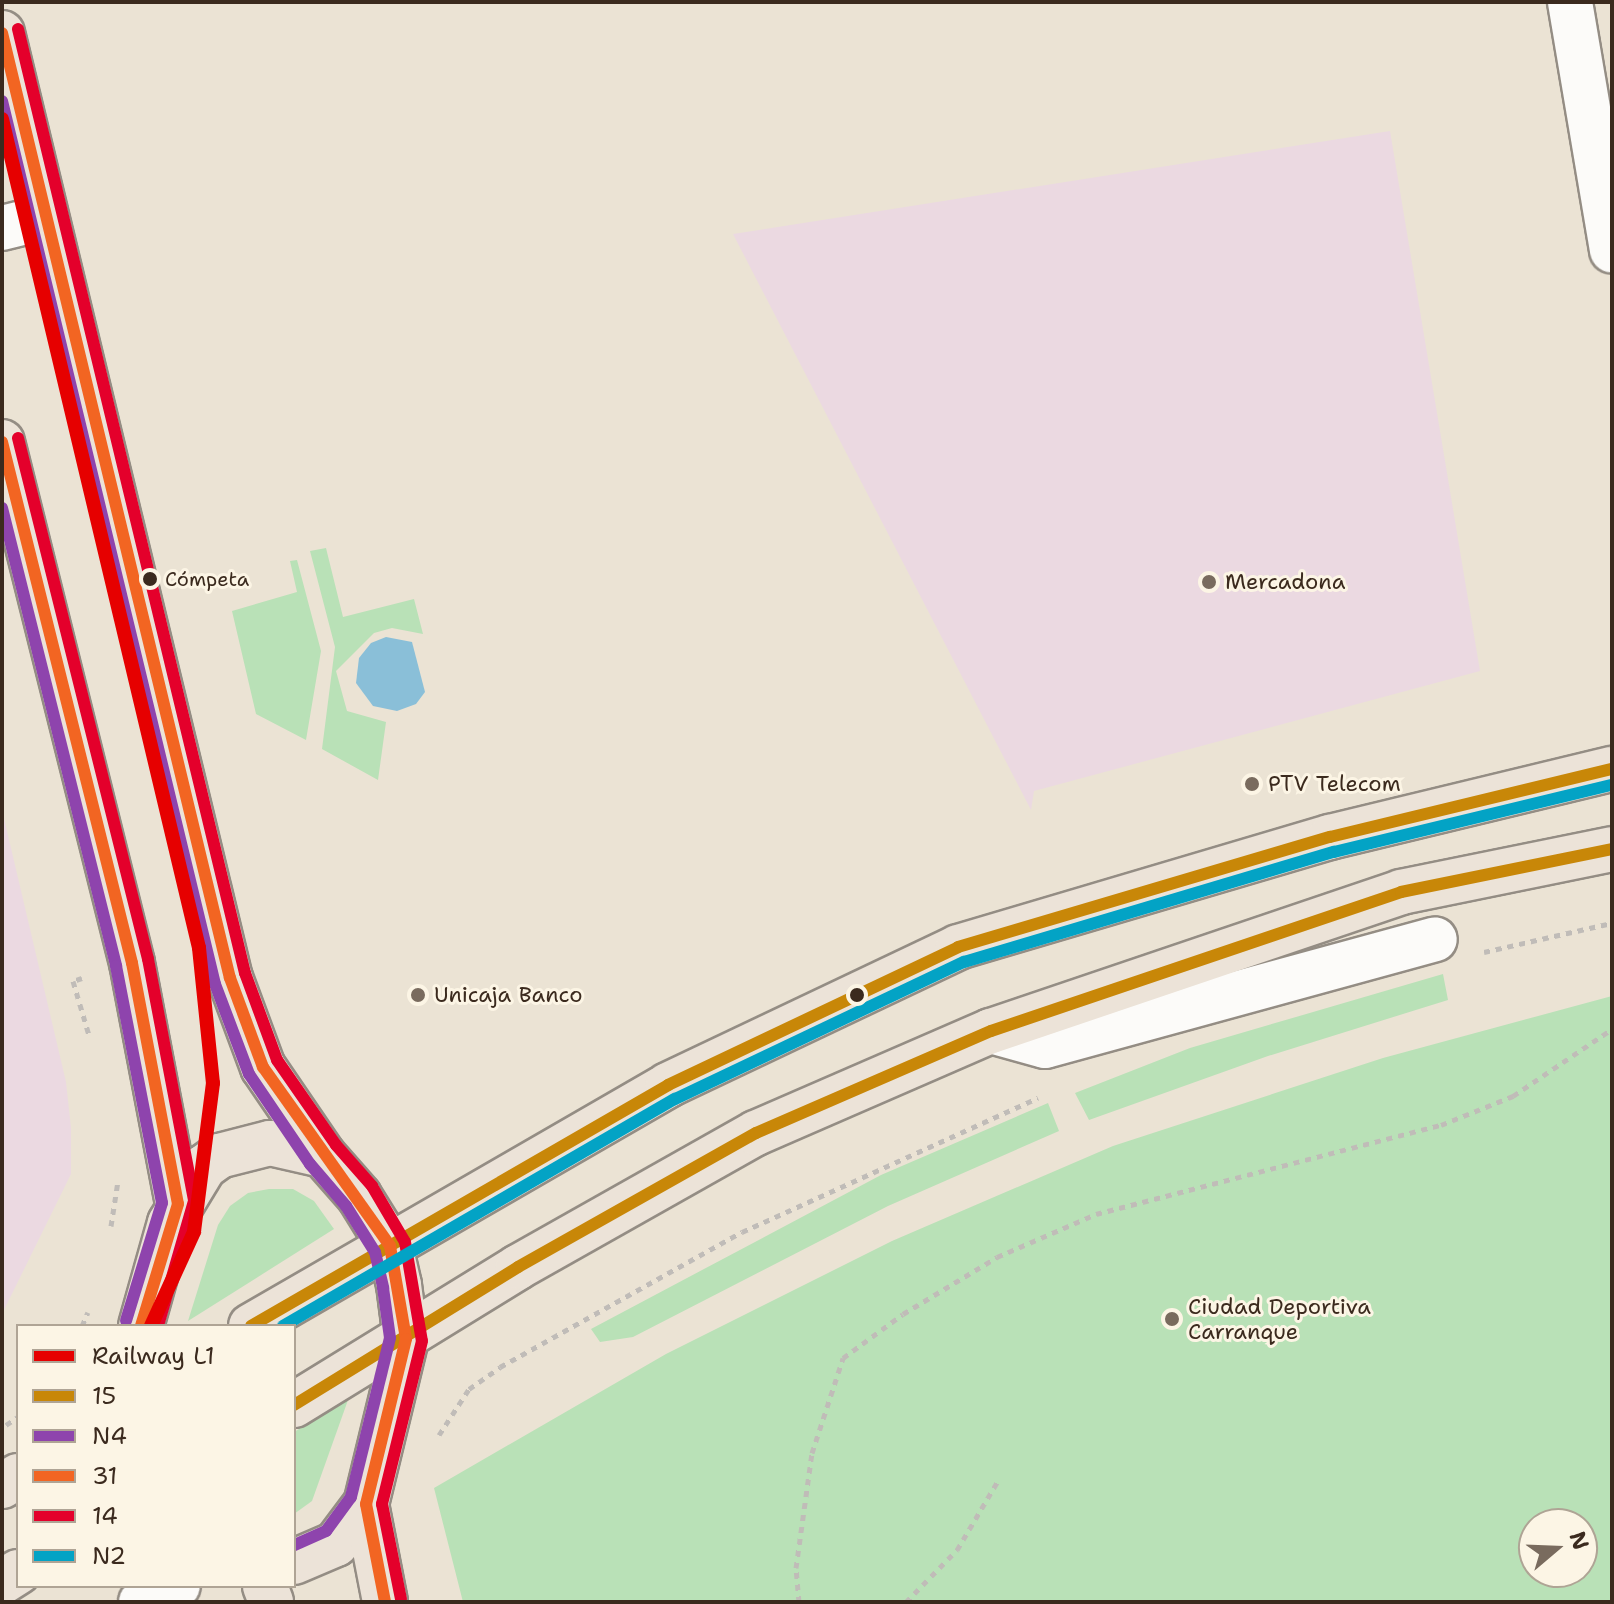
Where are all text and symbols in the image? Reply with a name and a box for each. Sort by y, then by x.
place label: Cómpeta [165,567,249,591]
place label: Mercadona [1225,569,1345,595]
marker: Cómpeta [142,571,158,587]
marker: Mercadona [1200,573,1218,591]
place label: PTV Telecom [1268,771,1401,797]
marker: PTV Telecom [1243,775,1261,793]
place label: Unicaja Banco [434,982,582,1008]
marker: Unicaja Banco [409,986,427,1004]
unlabelled marker [849,987,865,1003]
place label: Ciudad Deportiva Carranque [1188,1293,1371,1344]
marker: Ciudad Deportiva Carranque [1163,1310,1181,1328]
legend [16,1324,296,1588]
text: Railway L1 [92,1340,215,1372]
text: 15 [92,1380,116,1412]
text: N4 [92,1420,127,1452]
text: 31 [92,1460,118,1492]
text: 14 [92,1500,118,1532]
north arrow [1518,1508,1598,1588]
text: N [1563,1528,1596,1554]
text: N2 [92,1540,126,1572]

